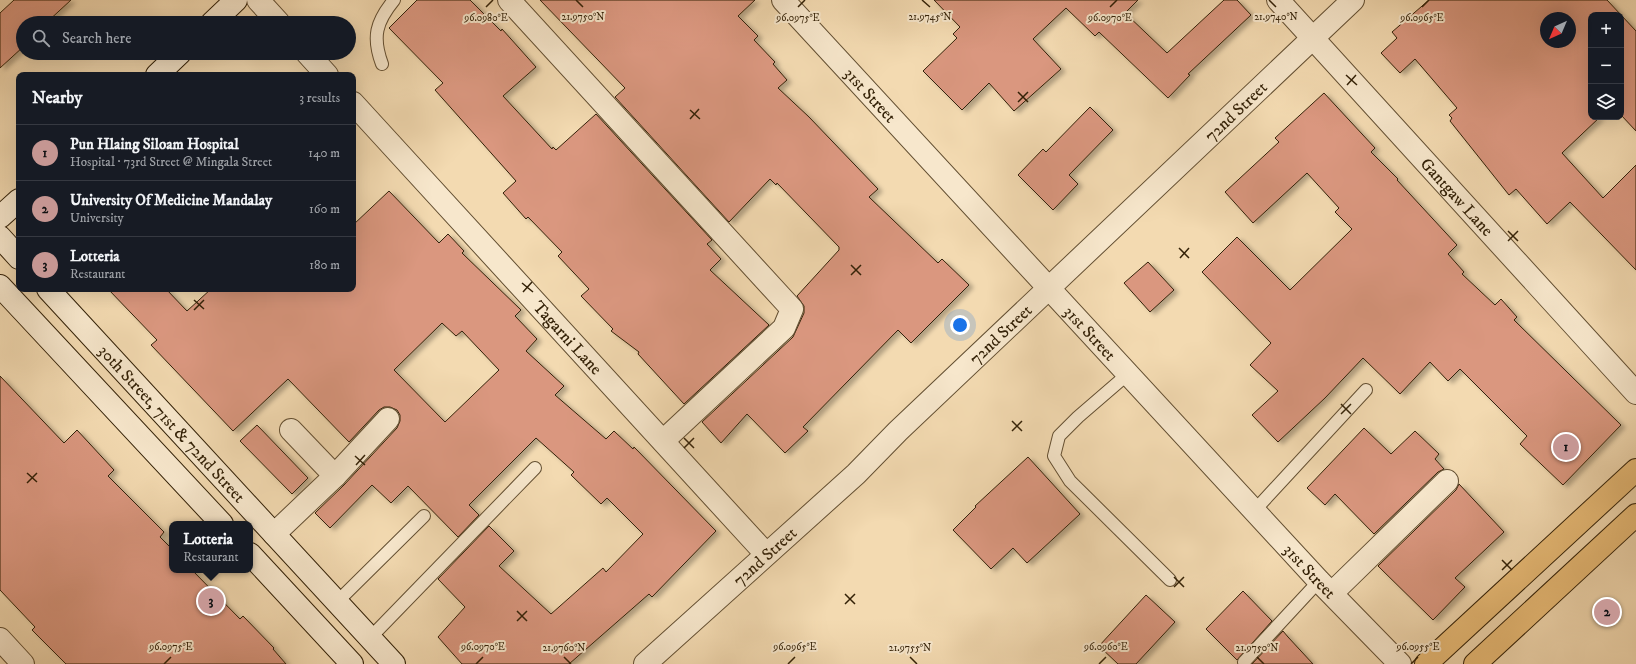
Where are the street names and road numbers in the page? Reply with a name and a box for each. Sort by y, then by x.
street label: 31st Street [839,63,901,128]
street label: 72nd Street [1200,77,1273,147]
street label: Gantgaw Lane [1415,153,1498,241]
street label: Tagarni Lane [528,297,606,380]
street label: 72nd Street [965,299,1037,370]
street label: 31st Street [1058,301,1121,366]
street label: 30th Street, 71st & 72nd Street [93,341,250,508]
street label: 72nd Street [729,522,802,591]
street label: 31st Street [1278,539,1341,604]

